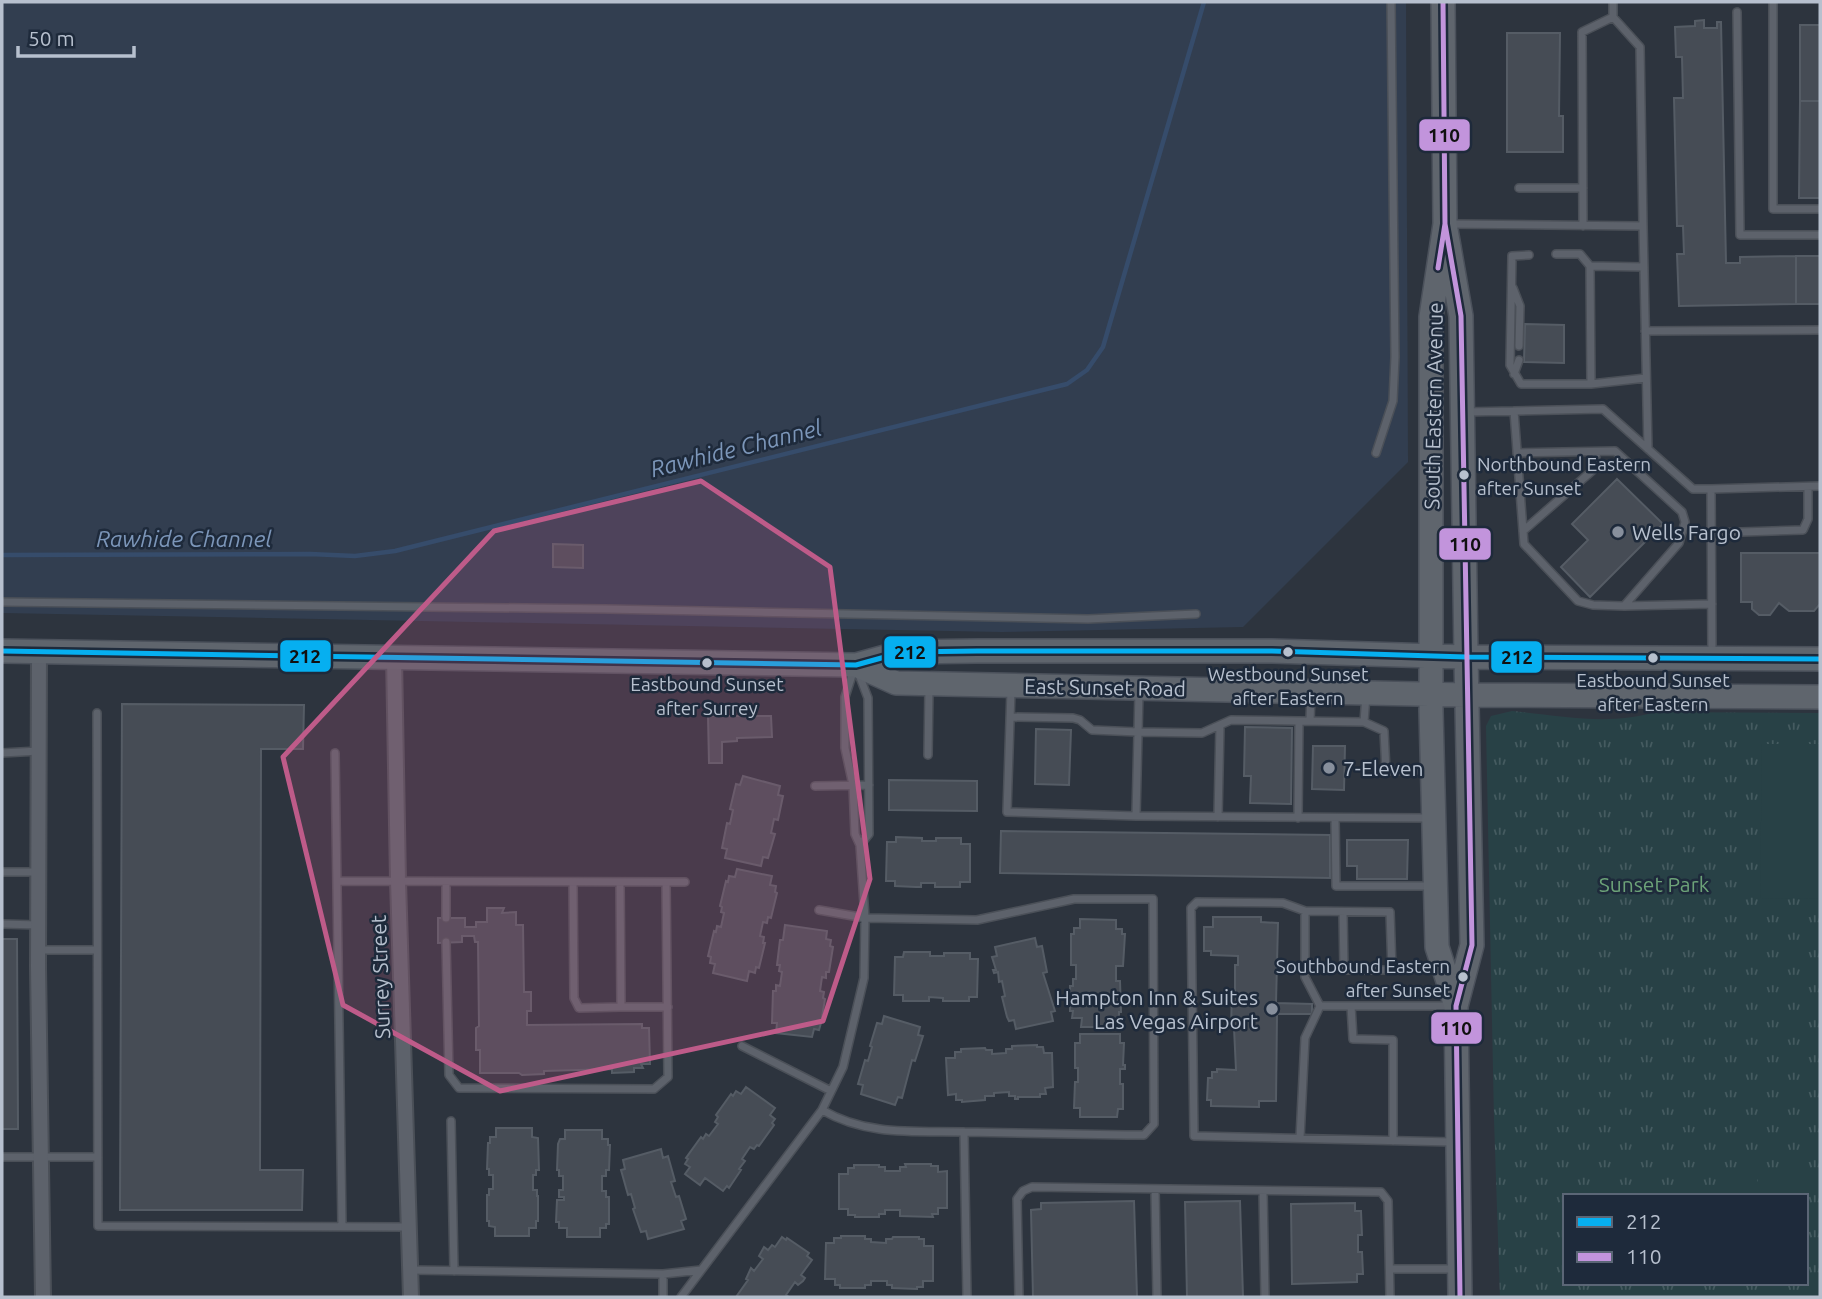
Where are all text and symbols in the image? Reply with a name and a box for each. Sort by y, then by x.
scale bar [18,14,133,58]
text: 50 m [28,26,75,50]
line badge: 110 [1418,118,1471,152]
text: 110 [1428,124,1460,146]
street label: South Eastern Avenue [1419,302,1447,510]
water label: Rawhide Channel [648,414,825,481]
place label: Northbound Eastern after Sunset [1477,453,1651,499]
marker: Northbound Eastern after Sunset [1457,468,1471,482]
place label: Wells Fargo [1632,520,1741,544]
marker: Wells Fargo [1610,524,1626,540]
water label: Rawhide Channel [96,526,272,551]
line badge: 110 [1438,527,1492,561]
text: 110 [1449,533,1481,555]
line badge: 212 [883,635,937,669]
line badge: 212 [279,639,332,673]
line badge: 212 [1490,640,1543,674]
text: 212 [894,641,926,663]
text: 212 [289,645,321,667]
marker: Westbound Sunset after Eastern [1281,645,1295,659]
text: 212 [1501,646,1533,668]
marker: Eastbound Sunset after Eastern [1646,651,1660,665]
marker: Eastbound Sunset after Surrey [700,656,714,670]
place label: Westbound Sunset after Eastern [1208,663,1369,709]
place label: Eastbound Sunset after Eastern [1576,669,1730,715]
place label: Eastbound Sunset after Surrey [630,673,784,719]
street label: East Sunset Road [1024,674,1186,700]
place label: 7-Eleven [1343,756,1424,780]
marker: 7-Eleven [1321,760,1337,776]
park label: Sunset Park [1599,872,1710,896]
street label: Surrey Street [366,915,394,1039]
place label: Southbound Eastern after Sunset [1276,955,1451,1001]
marker: Southbound Eastern after Sunset [1456,970,1470,984]
place label: Hampton Inn & Suites Las Vegas Airport [1055,985,1258,1033]
marker: Hampton Inn & Suites Las Vegas Airport [1264,1001,1280,1017]
line badge: 110 [1430,1011,1483,1045]
text: 110 [1440,1017,1472,1039]
legend [1563,1194,1808,1285]
text: 212 [1626,1209,1662,1233]
text: 110 [1626,1244,1662,1268]

